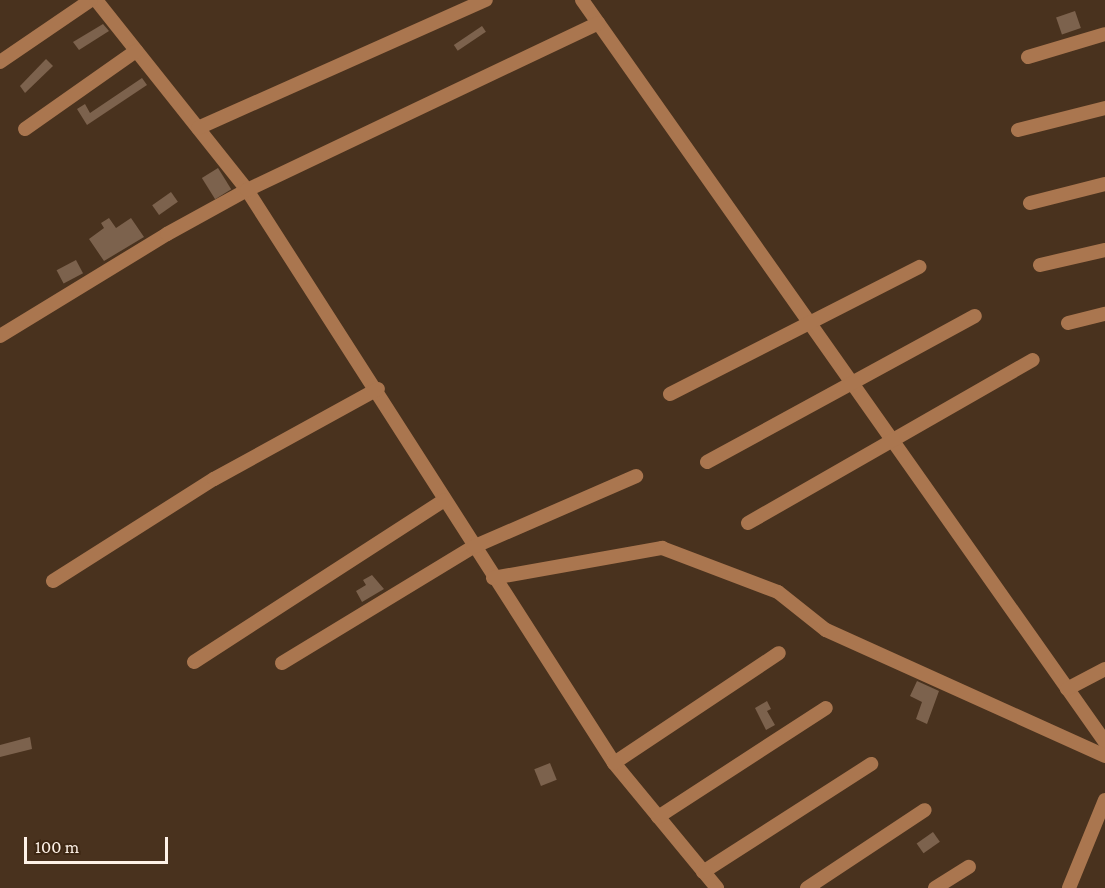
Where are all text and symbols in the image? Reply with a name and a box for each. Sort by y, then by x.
scale bar [27,825,171,863]
text: 100 m [35,837,79,857]

